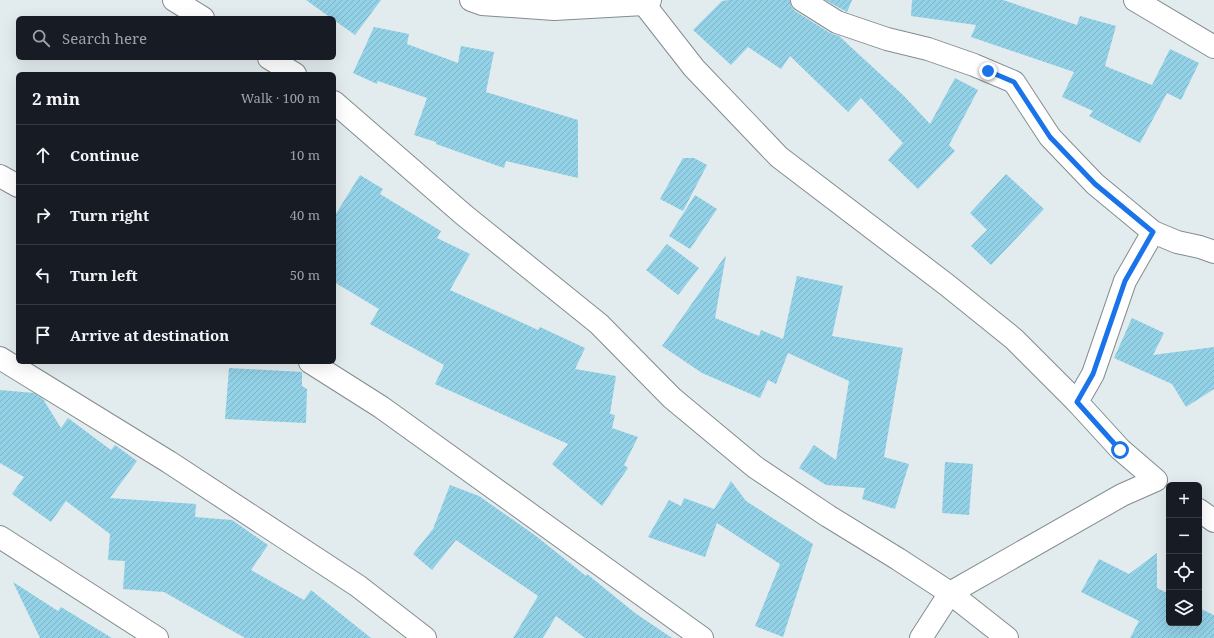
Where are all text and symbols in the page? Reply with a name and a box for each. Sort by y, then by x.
search box [16,16,336,60]
icon: search [30,27,52,49]
text: Search here [62,28,147,48]
route end [979,62,997,80]
text: 2 min [32,87,80,110]
text: Walk · 100 m [241,89,320,107]
icon: ahead [32,144,54,166]
text: Continue [70,145,139,165]
text: 10 m [290,146,320,164]
icon: right [32,204,54,226]
text: Turn right [70,205,149,225]
text: 40 m [290,206,320,224]
icon: left [32,264,54,286]
text: Turn left [70,265,138,285]
text: 50 m [290,266,320,284]
icon: arrive [32,324,54,346]
text: Arrive at destination [70,325,229,345]
route start [1111,441,1129,459]
map controls [1166,482,1202,626]
button: + [1166,482,1202,518]
button: − [1166,518,1202,554]
button: locate [1166,554,1202,590]
button: layers [1166,590,1202,626]

